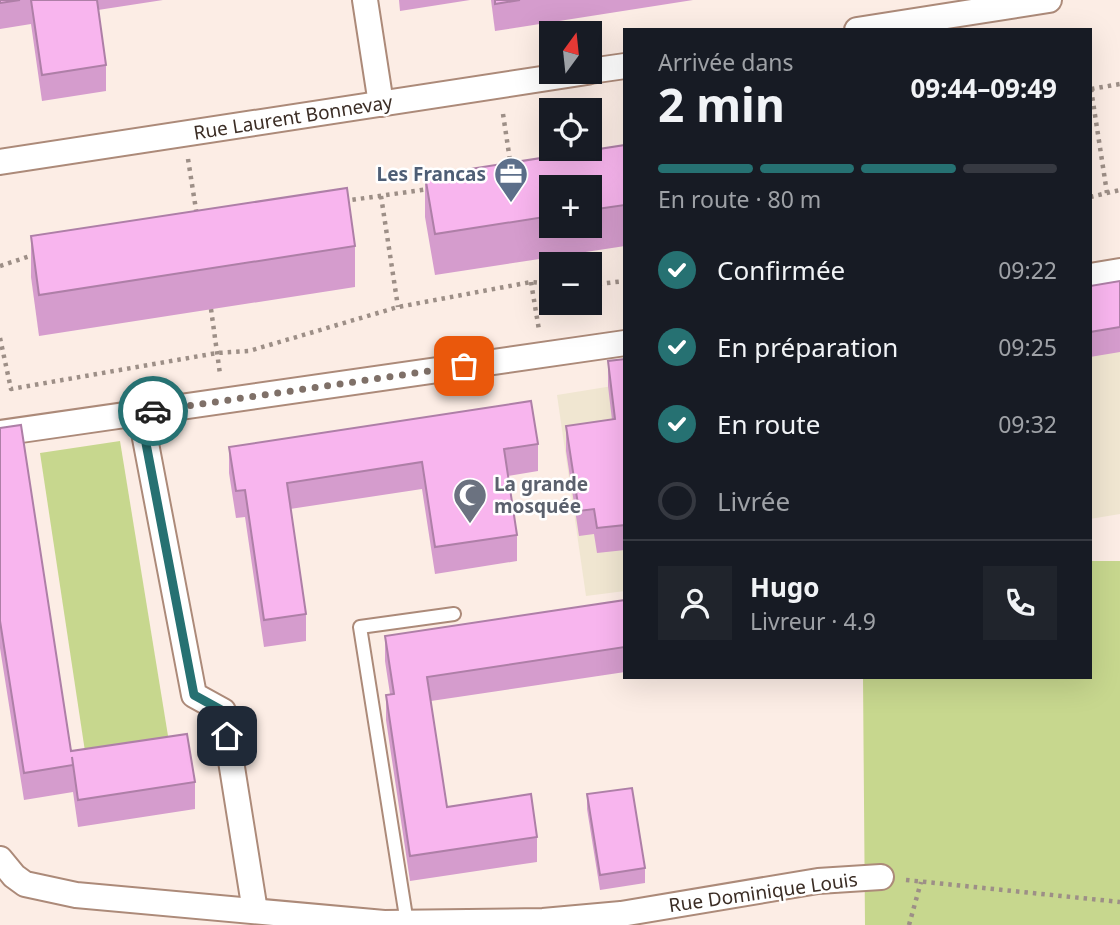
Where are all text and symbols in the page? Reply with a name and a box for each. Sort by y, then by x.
north arrow [539,21,602,84]
map controls [539,21,602,315]
text: Arrivée dans [658,46,794,78]
text: 09:44–09:49 [910,70,1057,106]
text: 2 min [658,73,785,135]
street label: Rue Laurent Bonnevay [192,88,395,146]
button: locate [539,98,602,161]
office icon: Les Francas [492,155,530,204]
place label: Les Francas [377,161,486,187]
button: + [539,175,602,238]
text: En route · 80 m [658,183,821,215]
icon: check [658,251,696,289]
button: − [539,252,602,315]
text: Confirmée [717,252,845,288]
text: 09:22 [998,254,1057,286]
icon: check [658,328,696,366]
text: En préparation [717,329,898,365]
text: 09:25 [998,331,1057,363]
pin [434,336,494,396]
icon: bag [445,347,483,385]
courier [118,376,188,446]
icon: car [134,392,172,430]
icon: check [658,405,696,443]
text: En route [717,406,820,442]
text: 09:32 [998,408,1057,440]
place label: La grande mosquée [494,471,588,519]
mosque icon: La grande mosquée [451,476,489,525]
text: Livrée [717,483,790,519]
button: person [658,566,732,640]
button: phone [983,566,1057,640]
text: Hugo [750,569,819,605]
text: Livreur · 4.9 [750,605,876,637]
pin [197,706,257,766]
icon: home [208,717,246,755]
street label: Rue Dominique Louis [667,866,859,918]

